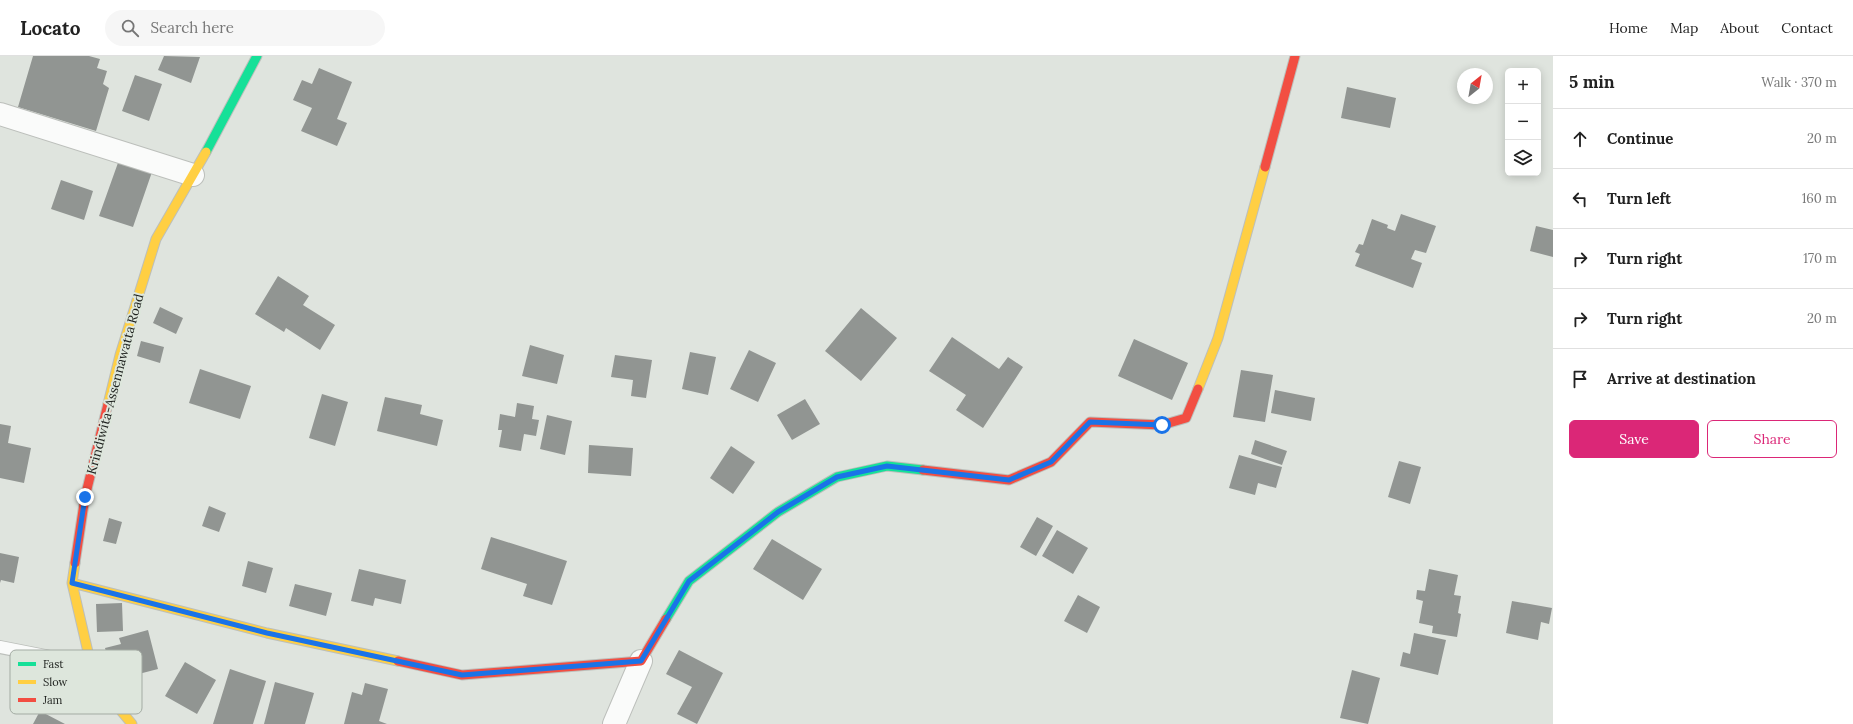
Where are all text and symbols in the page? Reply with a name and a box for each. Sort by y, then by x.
search box [105,10,385,46]
text: Locato [20,16,81,40]
icon: search [119,17,141,39]
text: Search here [151,18,234,37]
text: Home [1609,19,1648,37]
text: Map [1670,19,1698,37]
text: About [1720,19,1759,37]
text: Contact [1781,19,1833,37]
north arrow [1457,68,1493,104]
map controls [1505,68,1541,176]
button: + [1505,68,1541,104]
text: 5 min [1569,71,1615,93]
text: Walk · 370 m [1761,74,1837,91]
button: − [1505,104,1541,140]
icon: ahead [1569,128,1591,150]
text: Continue [1607,129,1673,148]
text: 20 m [1807,130,1837,147]
button: layers [1505,140,1541,176]
icon: left [1569,188,1591,210]
text: Turn left [1607,189,1671,208]
text: 160 m [1802,190,1837,207]
icon: right [1569,248,1591,270]
text: Turn right [1607,249,1683,268]
text: 170 m [1803,250,1837,267]
street label: Krindiwita-Assennawatta Road [83,292,147,476]
icon: right [1569,308,1591,330]
text: Turn right [1607,309,1683,328]
text: 20 m [1807,310,1837,327]
icon: arrive [1569,368,1591,390]
text: Arrive at destination [1607,369,1756,388]
route start [1153,416,1171,434]
button: Save [1569,420,1699,458]
button: Share [1707,420,1837,458]
route end [76,488,94,506]
legend [10,650,142,714]
text: Fast [43,657,64,671]
text: Slow [43,675,68,689]
text: Jam [42,693,63,707]

